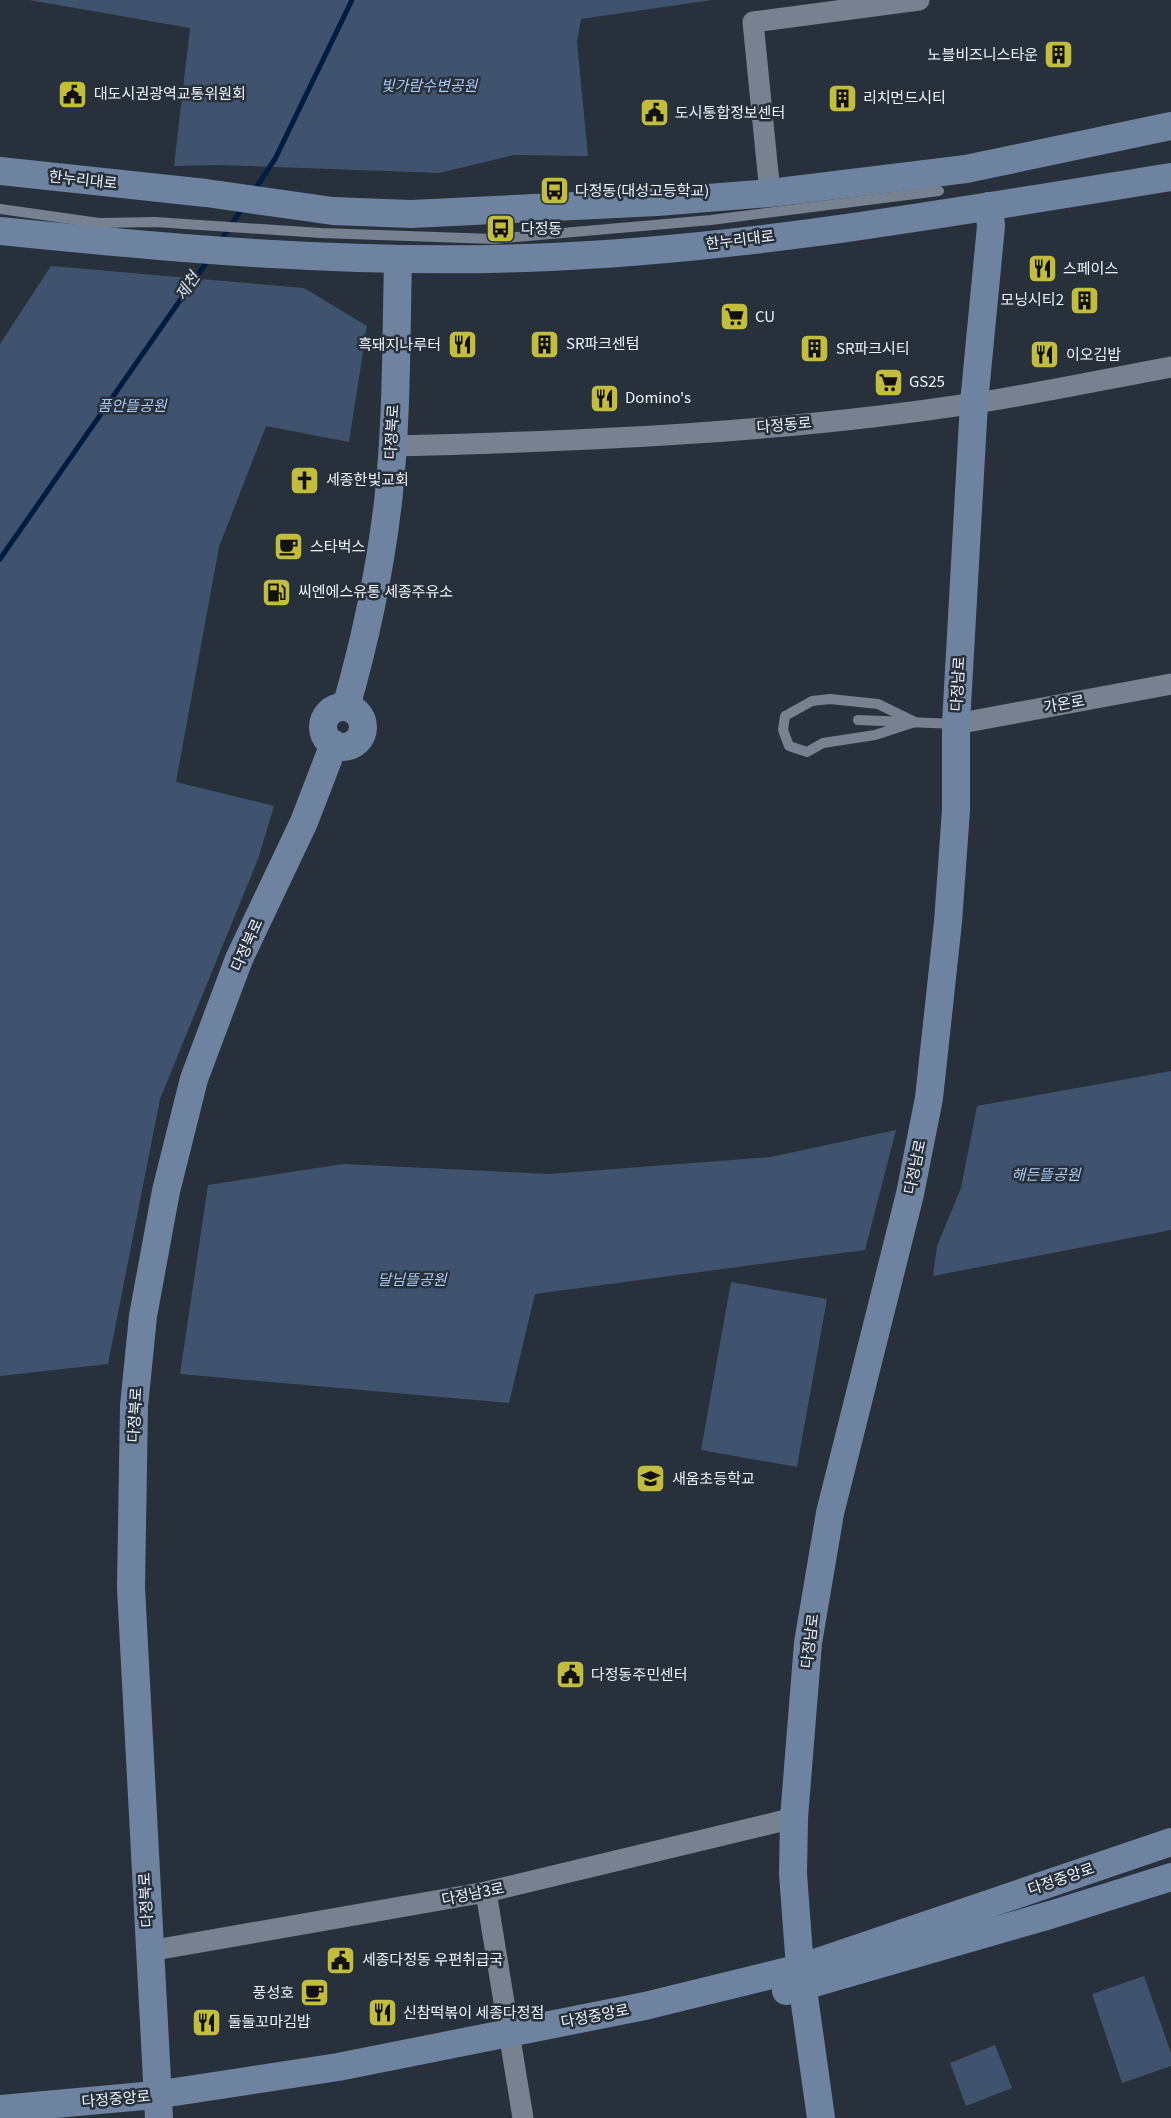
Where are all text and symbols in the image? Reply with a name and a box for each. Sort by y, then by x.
building icon: 노블비즈니스타운 [1043,39,1075,71]
place label: 노블비즈니스타운 [928,43,1038,64]
park label: 빛가람수변공원 [381,74,478,95]
public building icon: 대도시권광역교통위원회 [57,78,89,110]
place label: 대도시권광역교통위원회 [94,82,246,103]
building icon: 리치먼드시티 [826,82,858,114]
place label: 리치먼드시티 [863,86,946,107]
public building icon: 도시통합정보센터 [638,97,670,129]
place label: 도시통합정보센터 [675,101,785,122]
street label: 한누리대로 [48,164,119,193]
bus stop icon: 다정동(대성고등학교) [538,175,570,207]
place label: 다정동(대성고등학교) [575,179,709,200]
bus stop icon: 다정동 [484,213,516,245]
place label: 다정동 [521,217,562,238]
street label: 한누리대로 [704,224,775,253]
restaurant icon: 스페이스 [1026,253,1058,285]
place label: 스페이스 [1063,257,1118,278]
water label: 제천 [168,265,206,304]
building icon: 모닝시티2 [1069,284,1101,316]
place label: 모닝시티2 [1000,288,1064,309]
supermarket icon: CU [718,301,750,333]
place label: CU [755,305,775,326]
building icon: SR파크센텀 [529,328,561,360]
restaurant icon: 흑돼지나루터 [446,329,478,361]
place label: SR파크센텀 [566,332,640,353]
place label: 흑돼지나루터 [358,333,441,354]
building icon: SR파크시티 [799,333,831,365]
place label: SR파크시티 [836,337,910,358]
restaurant icon: 이오김밥 [1029,339,1061,371]
place label: 이오김밥 [1066,343,1121,364]
supermarket icon: GS25 [872,366,904,398]
place label: GS25 [909,370,945,391]
restaurant icon: Domino's [588,382,620,414]
place label: Domino's [625,386,691,407]
park label: 품안뜰공원 [97,394,168,415]
street label: 다정북로 [379,404,402,460]
street label: 다정동로 [755,411,812,436]
church icon: 세종한빛교회 [289,464,321,496]
place label: 세종한빛교회 [326,468,409,489]
cafe icon: 스타벅스 [273,531,305,563]
place label: 스타벅스 [310,535,365,556]
fuel station icon: 씨엔에스유통 세종주유소 [261,576,293,608]
place label: 씨엔에스유통 세종주유소 [298,580,453,601]
street label: 다정남로 [945,656,968,712]
street label: 가온로 [1042,689,1086,716]
street label: 다정북로 [225,915,266,974]
street label: 다정남로 [898,1138,930,1196]
park label: 해든뜰공원 [1011,1163,1082,1184]
park label: 달님뜰공원 [377,1268,448,1289]
street label: 다정북로 [122,1387,145,1443]
school or university icon: 새움초등학교 [635,1463,667,1495]
place label: 새움초등학교 [672,1467,755,1488]
street label: 다정남로 [795,1612,822,1669]
public building icon: 다정동주민센터 [554,1659,586,1691]
place label: 다정동주민센터 [591,1663,688,1684]
street label: 다정중앙로 [1024,1856,1097,1899]
street label: 다정북로 [133,1872,156,1928]
street label: 다정남3로 [440,1876,506,1909]
public building icon: 세종다정동 우편취급국 [325,1944,357,1976]
place label: 세종다정동 우편취급국 [362,1948,503,1969]
cafe icon: 풍성호 [299,1977,331,2009]
place label: 풍성호 [253,1981,294,2002]
restaurant icon: 신참떡볶이 세종다정점 [366,1997,398,2029]
street label: 다정중앙로 [559,1998,631,2031]
place label: 신참떡볶이 세종다정점 [403,2001,544,2022]
restaurant icon: 둘둘꼬마김밥 [191,2006,223,2038]
place label: 둘둘꼬마김밥 [228,2010,311,2031]
street label: 다정중앙로 [81,2084,151,2111]

